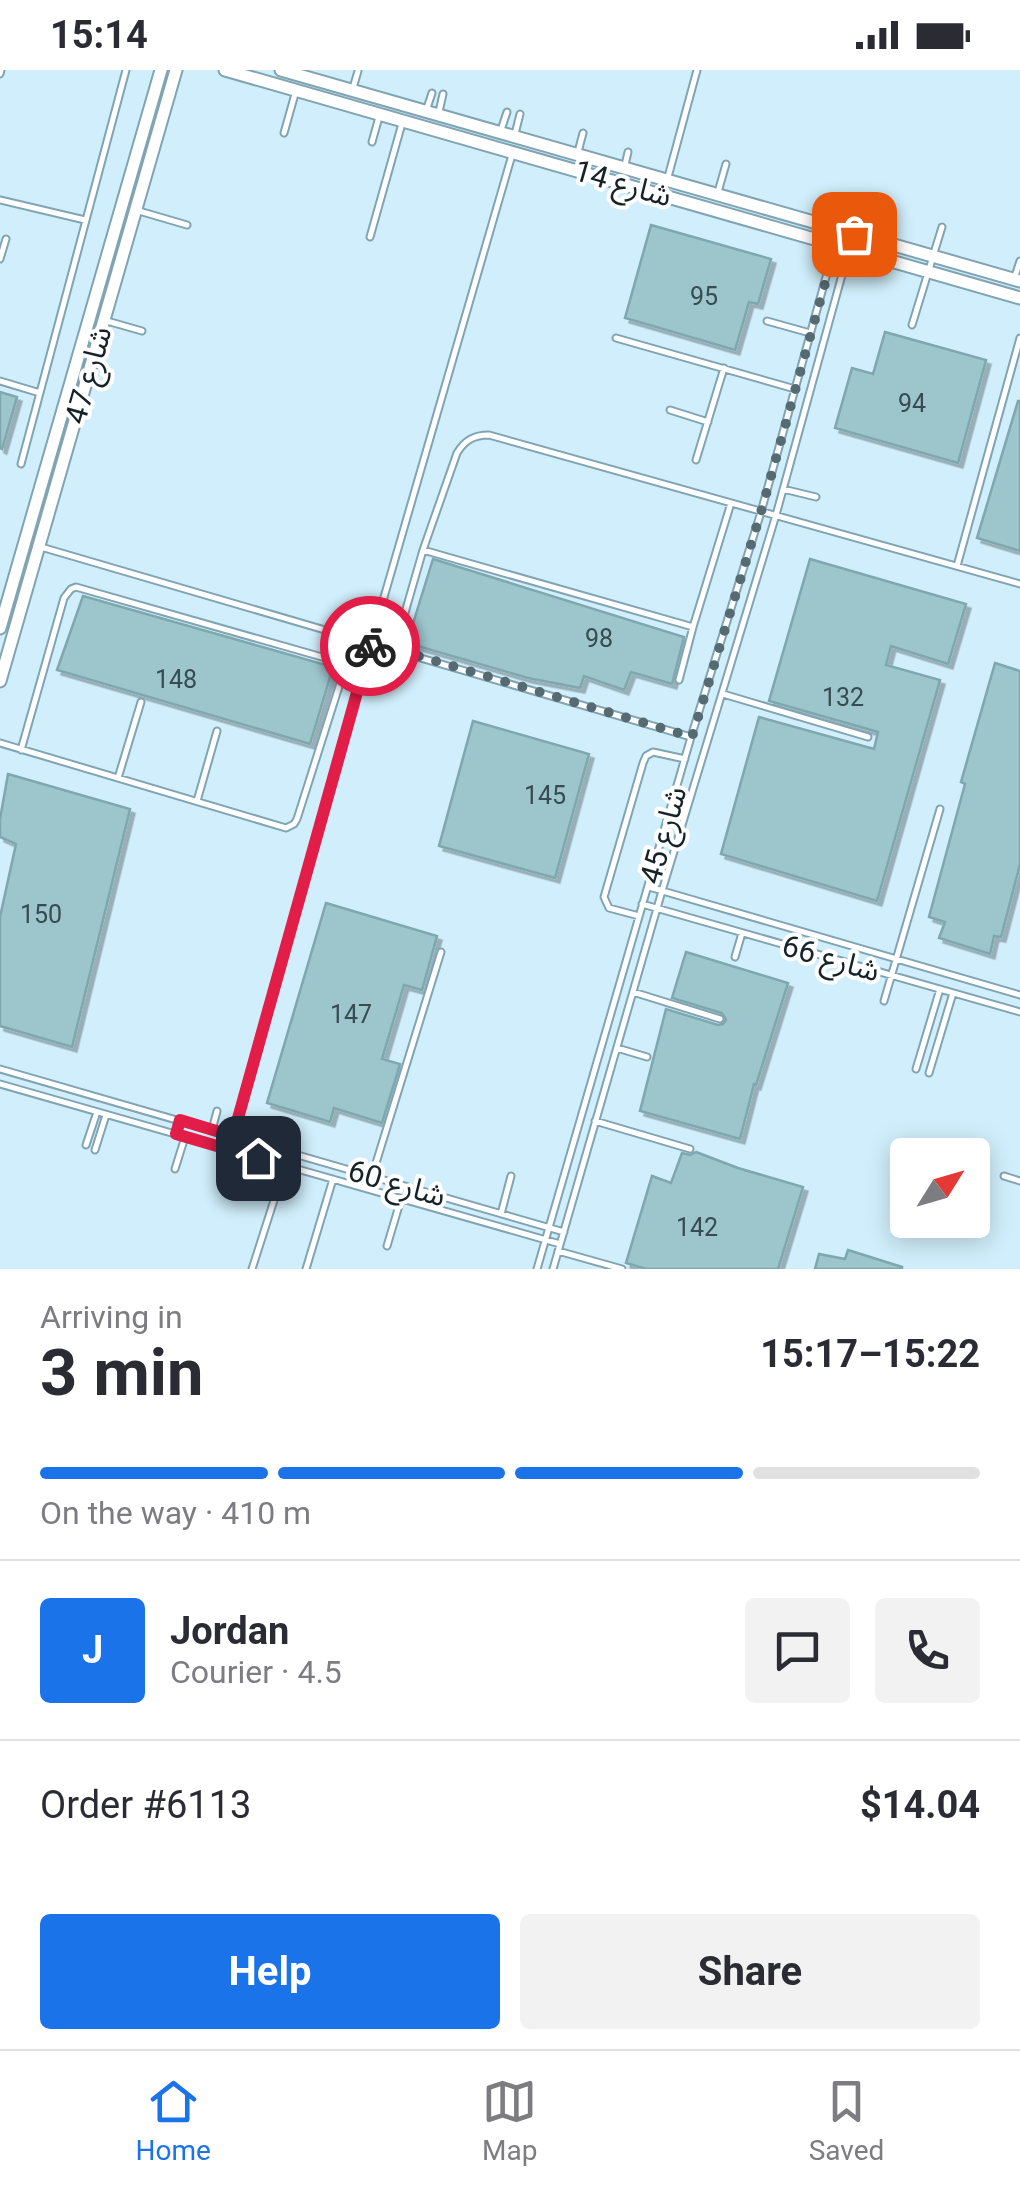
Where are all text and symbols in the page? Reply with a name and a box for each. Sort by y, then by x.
text: 15:14 [50,13,148,57]
street label: شارع 14 [569,152,676,218]
pin [812,192,897,277]
icon: bag [827,207,882,262]
house number: 95 [690,282,718,311]
street label: شارع 47 [57,322,123,429]
house number: 94 [898,389,926,418]
courier [320,596,420,696]
icon: bike [343,619,398,674]
house number: 98 [585,624,613,653]
house number: 148 [155,665,197,694]
house number: 132 [822,683,864,712]
house number: 145 [524,781,566,810]
street label: شارع 45 [632,782,698,889]
house number: 150 [20,900,62,929]
street label: شارع 66 [777,927,884,993]
house number: 147 [330,1000,372,1029]
pin [216,1116,301,1201]
icon: home [231,1131,286,1186]
north arrow [890,1138,990,1238]
map controls [890,1138,990,1238]
street label: شارع 60 [343,1152,450,1218]
house number: 142 [676,1213,718,1242]
text: Arriving in [40,1298,183,1336]
text: 15:17–15:22 [760,1332,980,1376]
text: 3 min [40,1335,203,1411]
text: On the way · 410 m [40,1494,311,1532]
button: chat [745,1598,850,1703]
button: phone [875,1598,980,1703]
text: Jordan [170,1609,289,1653]
text: J [82,1628,103,1672]
text: Courier · 4.5 [170,1653,342,1691]
text: Order #6113 [40,1783,251,1827]
text: $14.04 [860,1783,980,1827]
button: Help [40,1914,500,2029]
button: Share [520,1914,980,2029]
tab: Home [136,2074,211,2167]
tab: Map [482,2074,538,2167]
tab: Saved [809,2074,884,2167]

